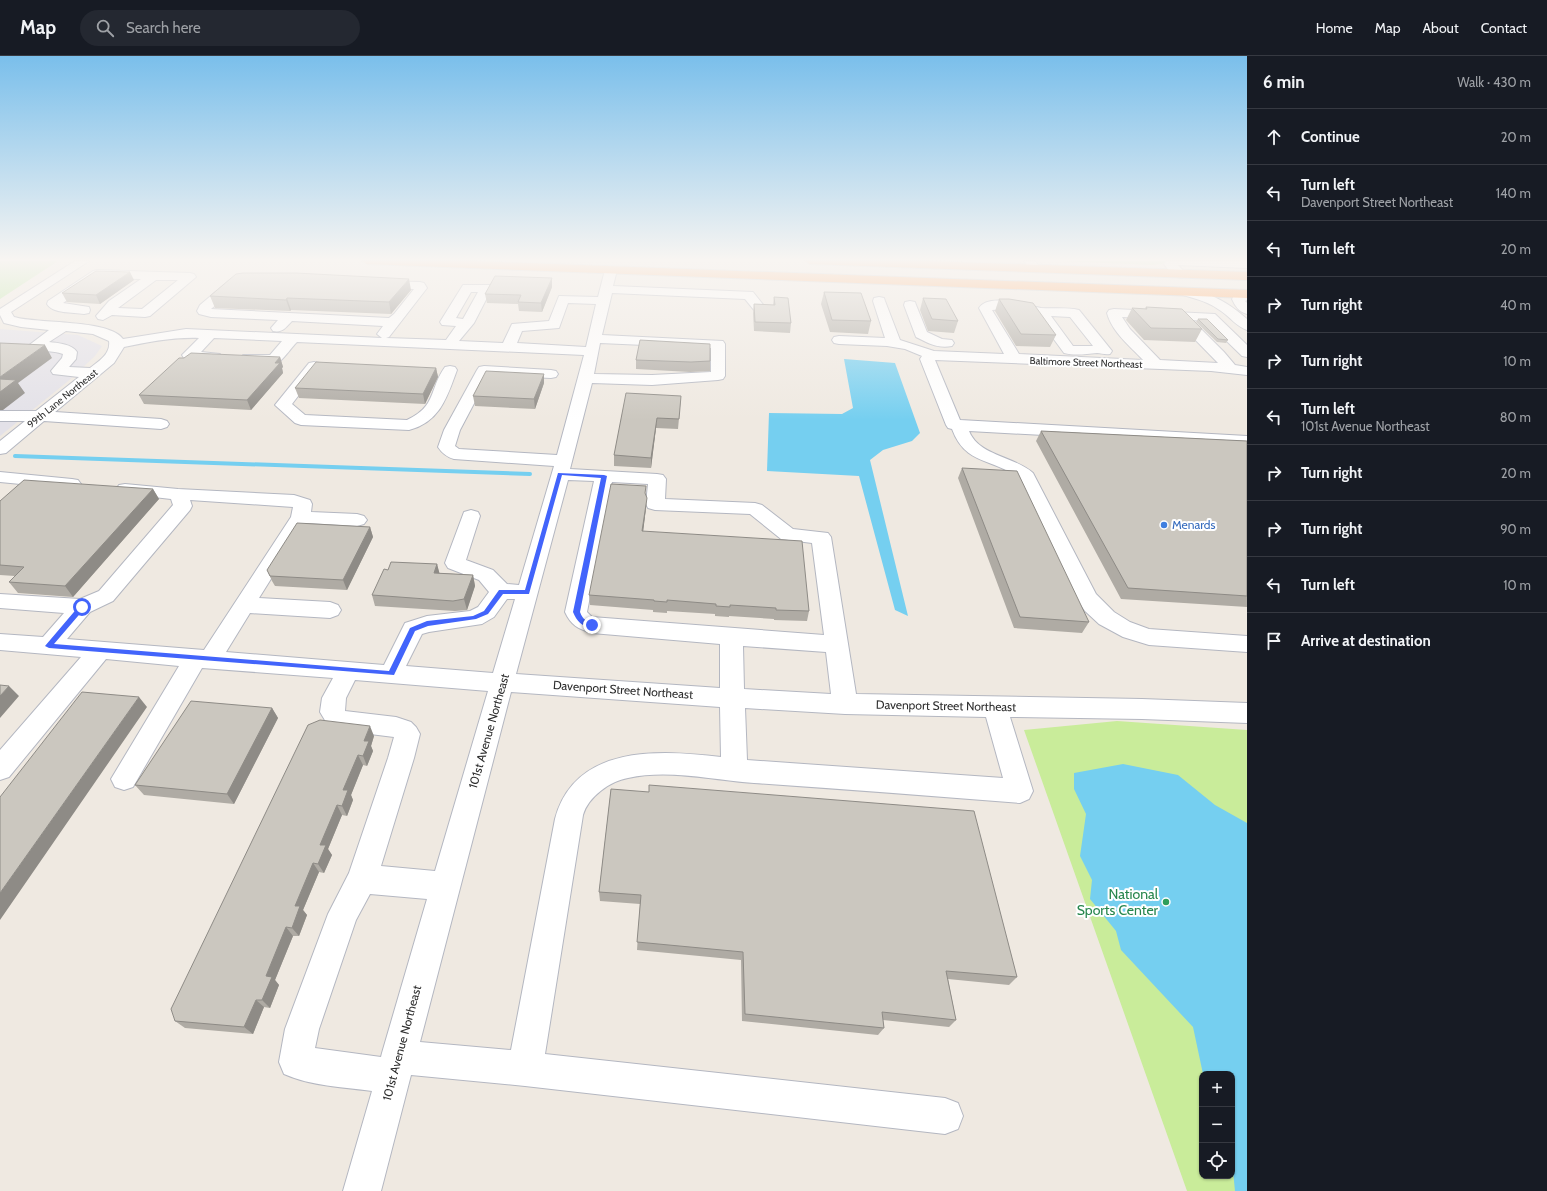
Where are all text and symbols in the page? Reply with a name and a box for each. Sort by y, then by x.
search box [80,10,360,46]
text: Map [20,16,56,39]
icon: search [94,17,116,39]
text: Search here [126,19,201,37]
text: Home [1316,19,1353,37]
text: Map [1375,19,1400,37]
text: About [1422,19,1459,37]
text: Contact [1481,19,1527,37]
text: 6 min [1263,72,1305,92]
text: Walk · 430 m [1457,74,1531,90]
icon: ahead [1263,126,1285,148]
text: Continue [1301,128,1360,146]
text: 20 m [1501,129,1531,145]
text: Turn left [1301,176,1355,194]
icon: left [1263,182,1285,204]
text: 140 m [1496,185,1531,201]
text: Davenport Street Northeast [1301,194,1453,210]
icon: left [1263,238,1285,260]
text: Turn left [1301,240,1355,258]
text: 20 m [1501,241,1531,257]
icon: right [1263,294,1285,316]
text: Turn right [1301,296,1362,314]
text: 40 m [1500,297,1531,313]
icon: right [1263,350,1285,372]
text: Turn right [1301,352,1362,370]
text: 10 m [1503,353,1531,369]
street label: Baltimore Street Northeast [1029,354,1143,371]
street label: 99th Lane Northeast [24,366,101,431]
text: Turn left [1301,400,1355,418]
icon: left [1263,406,1285,428]
text: 80 m [1500,409,1531,425]
text: 101st Avenue Northeast [1301,418,1430,434]
icon: right [1263,462,1285,484]
text: Turn right [1301,464,1362,482]
text: 20 m [1501,465,1531,481]
place label: Menards [1172,517,1216,532]
icon: right [1263,518,1285,540]
marker: Menards [1159,520,1169,530]
text: Turn right [1301,520,1362,538]
text: 90 m [1500,521,1531,537]
icon: left [1263,574,1285,596]
text: Turn left [1301,576,1355,594]
text: 10 m [1503,577,1531,593]
route start [73,598,91,616]
route end [583,616,601,634]
icon: arrive [1263,630,1285,652]
text: Arrive at destination [1301,632,1431,650]
street label: 101st Avenue Northeast [465,672,512,790]
street label: Davenport Street Northeast [553,677,694,702]
street label: Davenport Street Northeast [876,697,1016,714]
place label: National Sports Center [1077,885,1159,919]
marker: National Sports Center [1161,897,1171,907]
street label: 101st Avenue Northeast [379,984,424,1102]
map controls [1199,1071,1235,1179]
button: + [1199,1071,1235,1107]
button: − [1199,1107,1235,1143]
button: locate [1199,1143,1235,1179]

